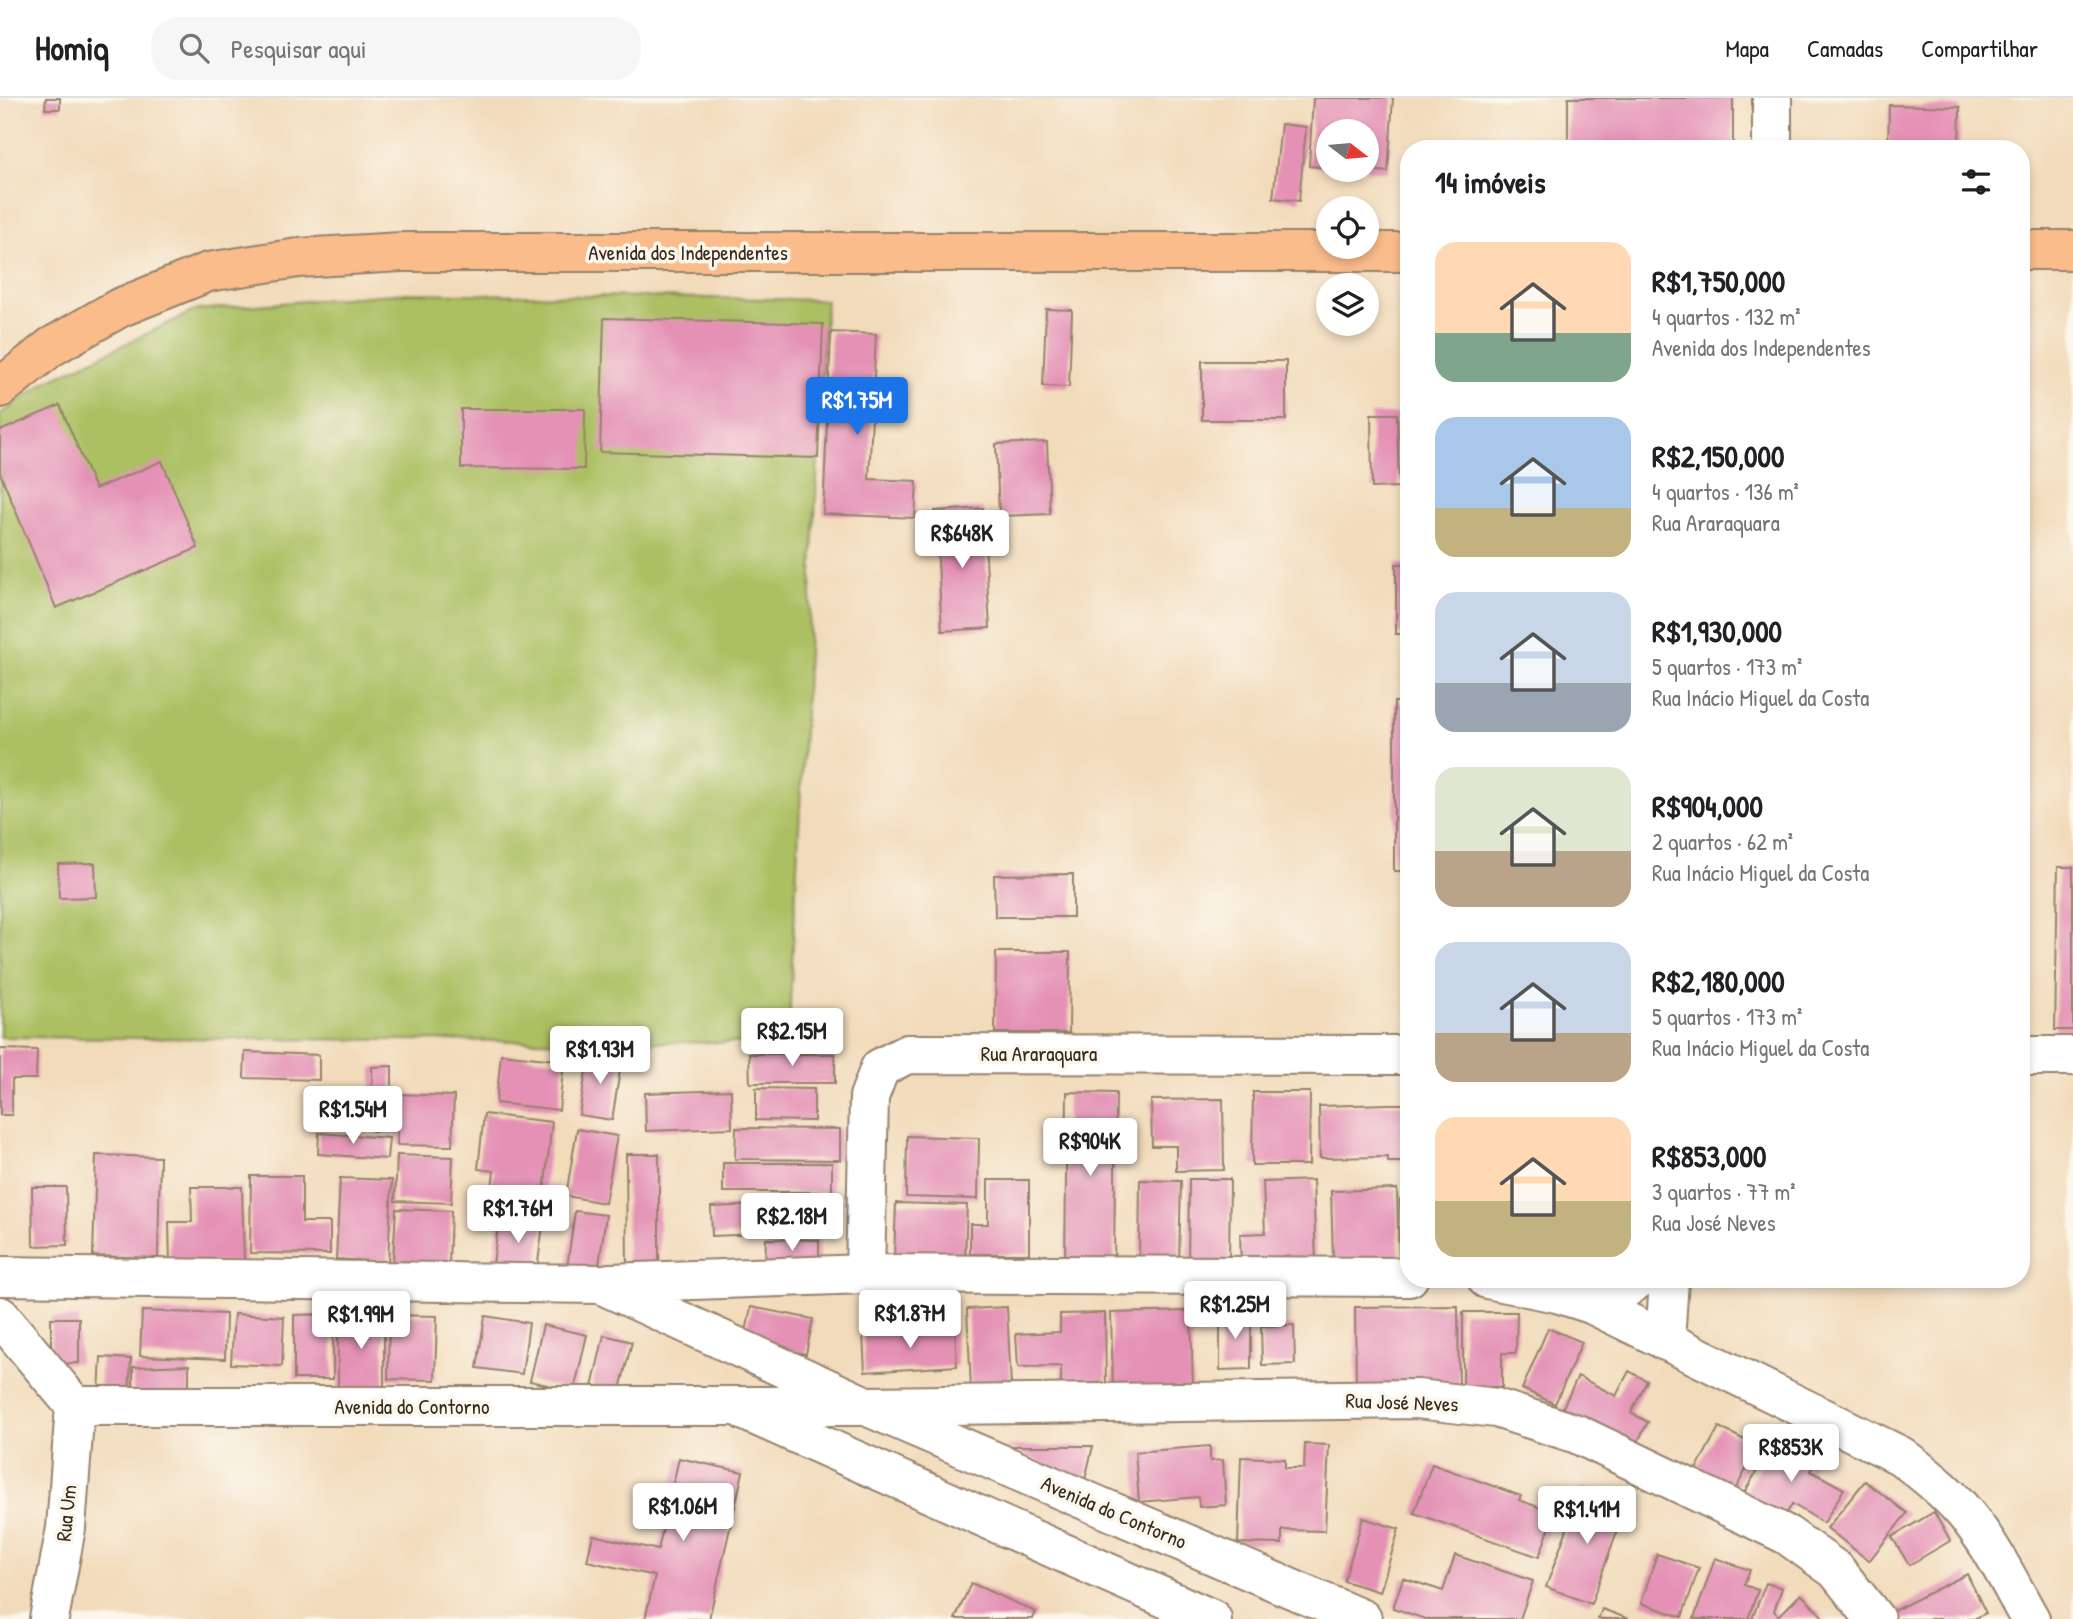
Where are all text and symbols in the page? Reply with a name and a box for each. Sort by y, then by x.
search box [151,17,641,80]
text: Homiq [35,26,109,70]
icon: search [175,29,213,67]
text: Pesquisar aqui [231,31,367,66]
text: Mapa [1726,32,1769,64]
text: Camadas [1807,32,1883,64]
text: Compartilhar [1921,32,2038,64]
north arrow [1316,119,1379,182]
map controls [1316,119,1379,336]
text: 14 imóveis [1435,162,1545,202]
icon: filters [1957,163,1995,201]
button: locate [1316,196,1379,259]
street label: Avenida dos Independentes [588,238,788,267]
text: R$1,750,000 [1652,261,1785,301]
icon: home [1491,270,1575,354]
button: layers [1316,273,1379,336]
text: 4 quartos · 132 m² [1652,301,1801,332]
text: Avenida dos Independentes [1652,332,1871,363]
pin: R$1.75M [792,378,922,437]
text: R$1.75M [822,384,892,415]
text: R$2,150,000 [1652,436,1784,476]
icon: home [1491,445,1575,529]
text: 4 quartos · 136 m² [1652,476,1799,507]
text: Rua Araraquara [1652,507,1780,538]
pin: R$648K [905,510,1019,570]
text: R$648K [931,517,993,548]
text: R$1,930,000 [1652,611,1782,651]
icon: home [1491,620,1575,704]
text: 5 quartos · 173 m² [1652,651,1802,682]
text: Rua Inácio Miguel da Costa [1652,682,1869,713]
text: R$904,000 [1652,786,1763,826]
icon: home [1491,795,1575,879]
text: 2 quartos · 62 m² [1652,826,1793,857]
text: Rua Inácio Miguel da Costa [1652,857,1869,888]
text: R$2,180,000 [1652,961,1785,1001]
icon: home [1491,970,1575,1054]
text: 5 quartos · 173 m² [1652,1001,1802,1032]
pin: R$2.15M [727,1009,857,1068]
text: R$2.15M [757,1015,827,1046]
pin: R$1.93M [535,1026,665,1086]
text: Rua Inácio Miguel da Costa [1652,1032,1869,1063]
text: R$1.93M [566,1033,634,1064]
street label: Rua Araraquara [981,1039,1097,1068]
pin: R$1.54M [288,1086,418,1146]
text: R$1.54M [319,1093,387,1124]
pin: R$904K [1033,1118,1147,1178]
text: R$904K [1059,1125,1121,1156]
text: R$853,000 [1652,1136,1766,1176]
icon: home [1491,1145,1575,1229]
text: 3 quartos · 77 m² [1652,1176,1796,1207]
pin: R$1.76M [453,1186,583,1245]
text: R$1.76M [483,1192,553,1223]
pin: R$2.18M [727,1194,857,1253]
text: R$2.18M [757,1200,827,1231]
text: Rua José Neves [1652,1207,1776,1238]
pin: R$1.25M [1170,1282,1300,1341]
text: R$1.25M [1200,1288,1270,1319]
pin: R$1.87M [845,1290,975,1350]
pin: R$1.99M [296,1292,426,1351]
text: R$1.87M [875,1297,945,1328]
text: R$1.99M [328,1298,394,1329]
street label: Rua José Neves [1345,1386,1459,1418]
street label: Avenida do Contorno [334,1392,490,1421]
pin: R$853K [1734,1424,1848,1484]
text: R$853K [1759,1431,1823,1462]
street label: Avenida do Contorno [1037,1468,1191,1556]
street label: Rua Um [49,1483,83,1543]
pin: R$1.06M [618,1484,748,1543]
pin: R$1.41M [1522,1486,1652,1546]
text: R$1.06M [649,1490,717,1521]
text: R$1.41M [1554,1493,1620,1524]

